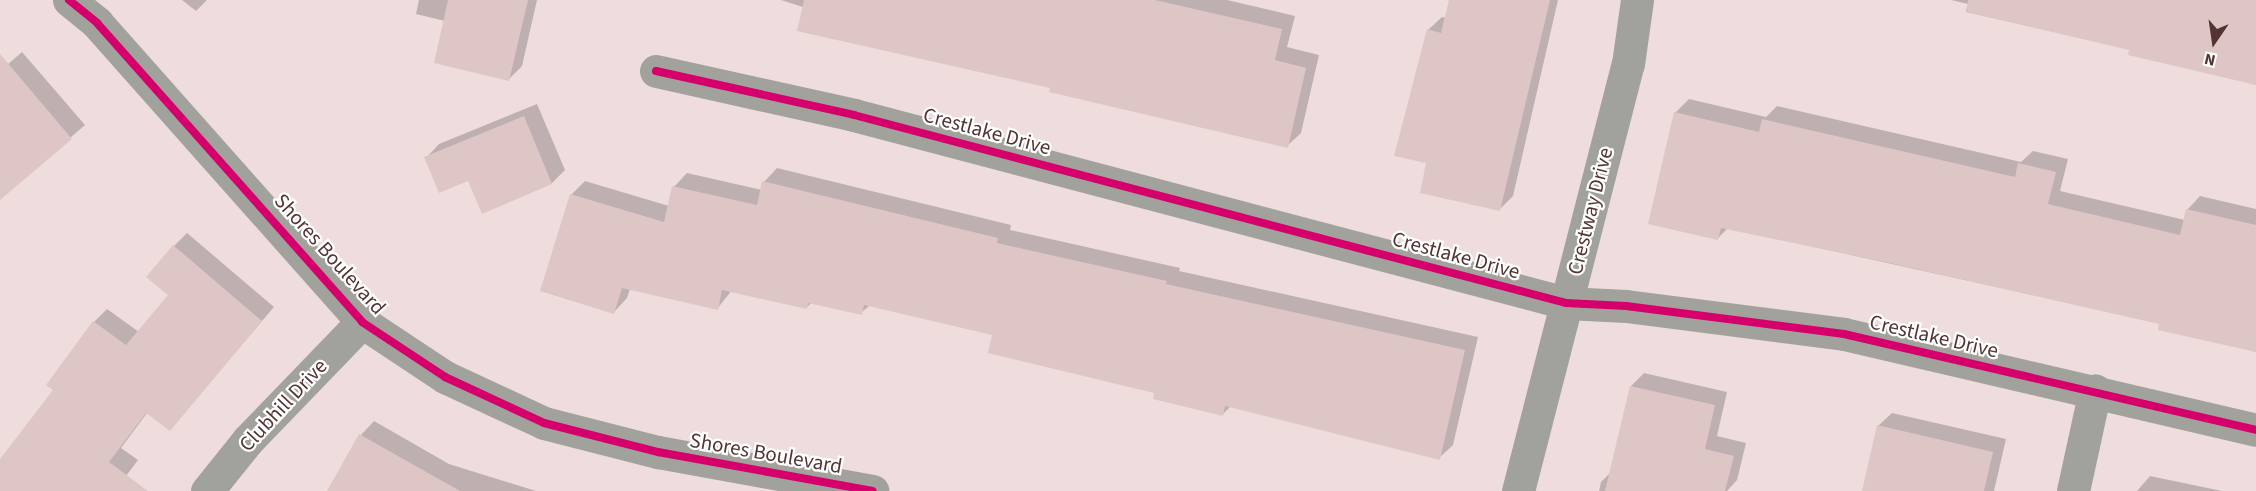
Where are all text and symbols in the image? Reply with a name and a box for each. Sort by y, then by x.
north arrow [2184,12,2244,72]
text: N [2202,48,2218,71]
street label: Crestlake Drive [920,102,1054,160]
street label: Crestway Drive [1562,145,1618,277]
street label: Shores Boulevard [269,188,391,320]
street label: Crestlake Drive [1389,226,1523,284]
street label: Crestlake Drive [1867,309,2001,363]
street label: Clubhill Drive [234,353,332,457]
street label: Shores Boulevard [688,427,844,479]

